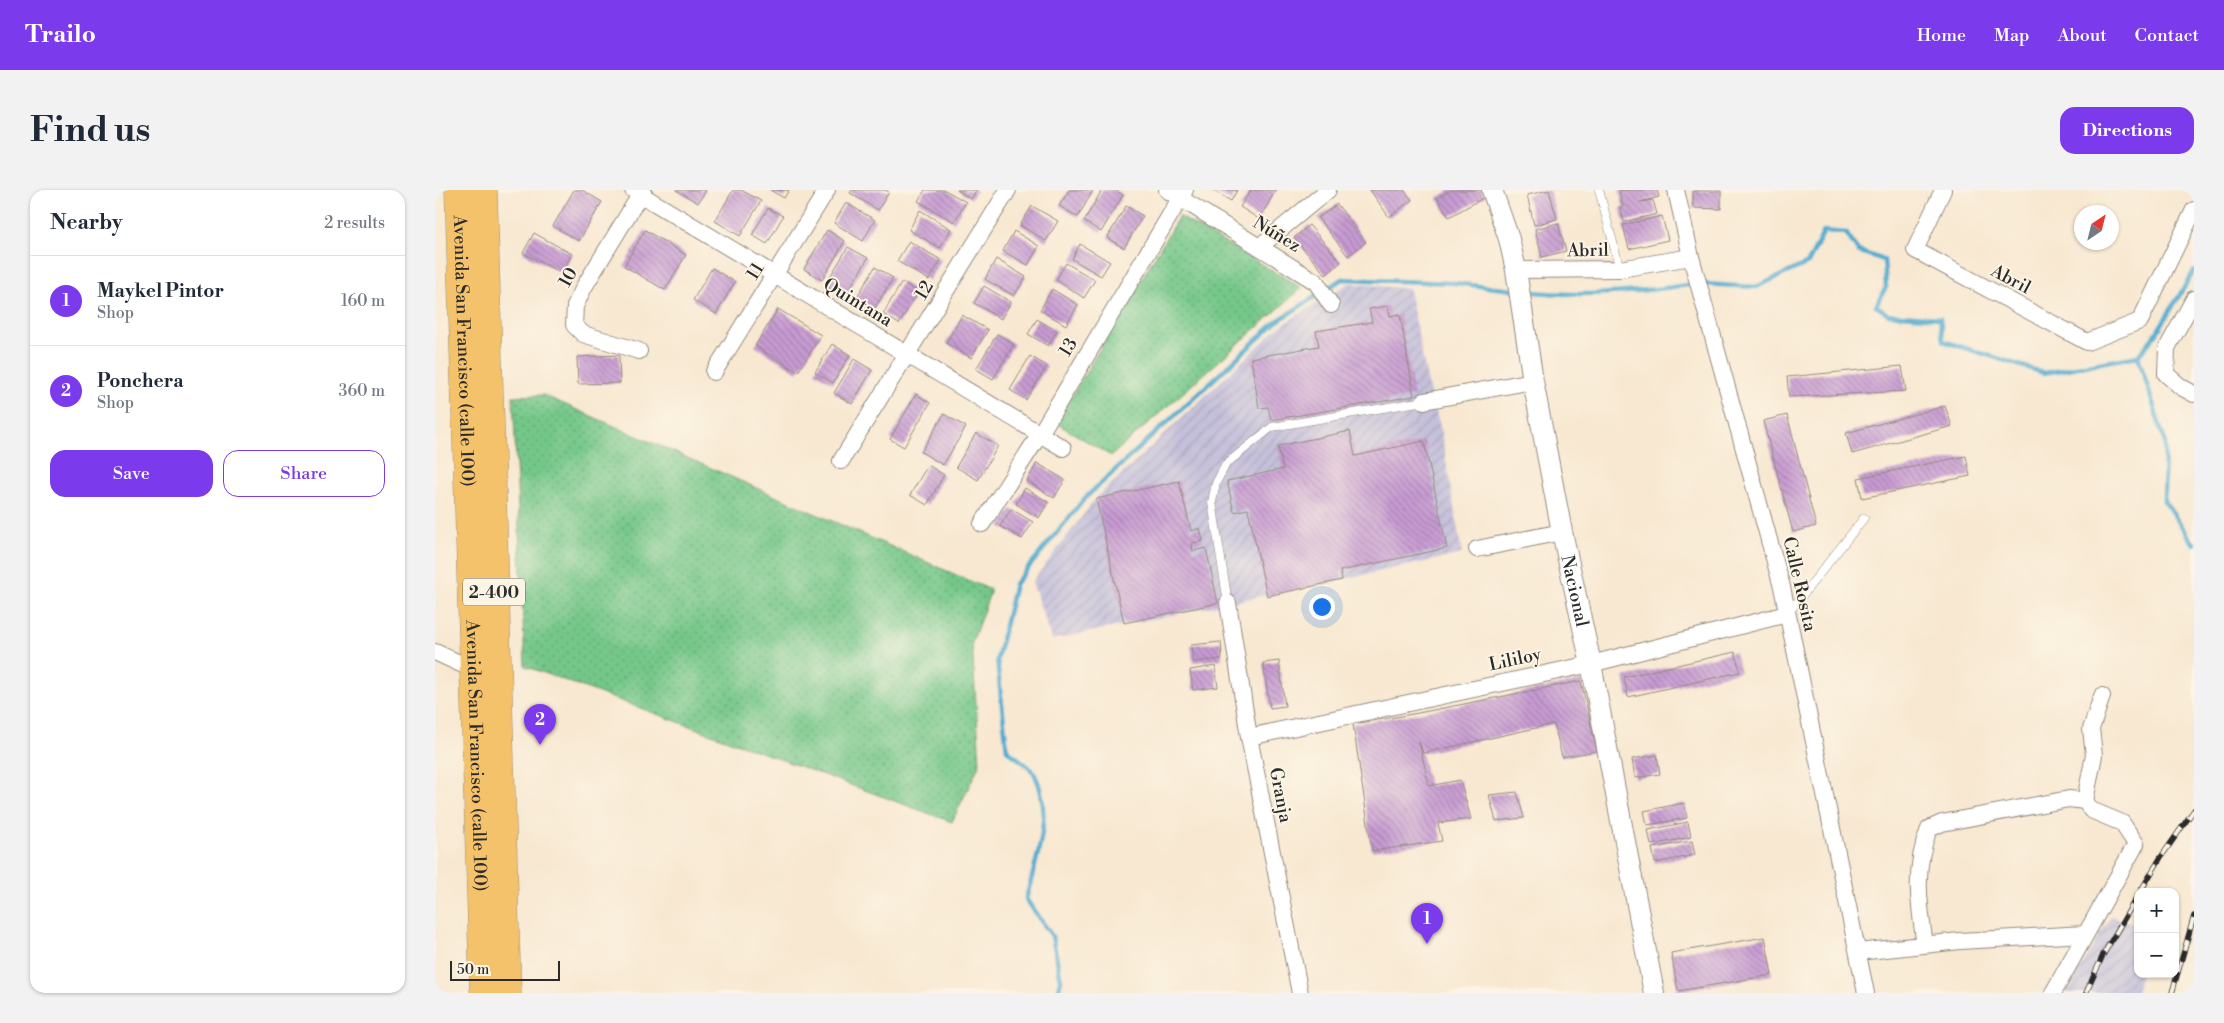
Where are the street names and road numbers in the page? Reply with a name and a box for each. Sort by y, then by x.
street label: Núñez [1249,211,1305,258]
street label: Avenida San Francisco (calle 100) [448,214,479,487]
street label: Abril [1566,239,1610,262]
street label: 11 [741,258,770,284]
street label: Abril [1986,259,2035,300]
street label: 10 [554,263,583,291]
street label: Quintana [819,273,897,332]
street label: 12 [910,276,939,304]
street label: 13 [1054,334,1083,361]
street label: Calle Rosita [1777,534,1822,635]
street label: Nacional [1555,553,1594,630]
road number: 2-400 [463,578,525,606]
street label: Avenida San Francisco (calle 100) [460,619,492,892]
street label: Lililoy [1487,643,1544,676]
street label: Granja [1264,765,1297,826]

